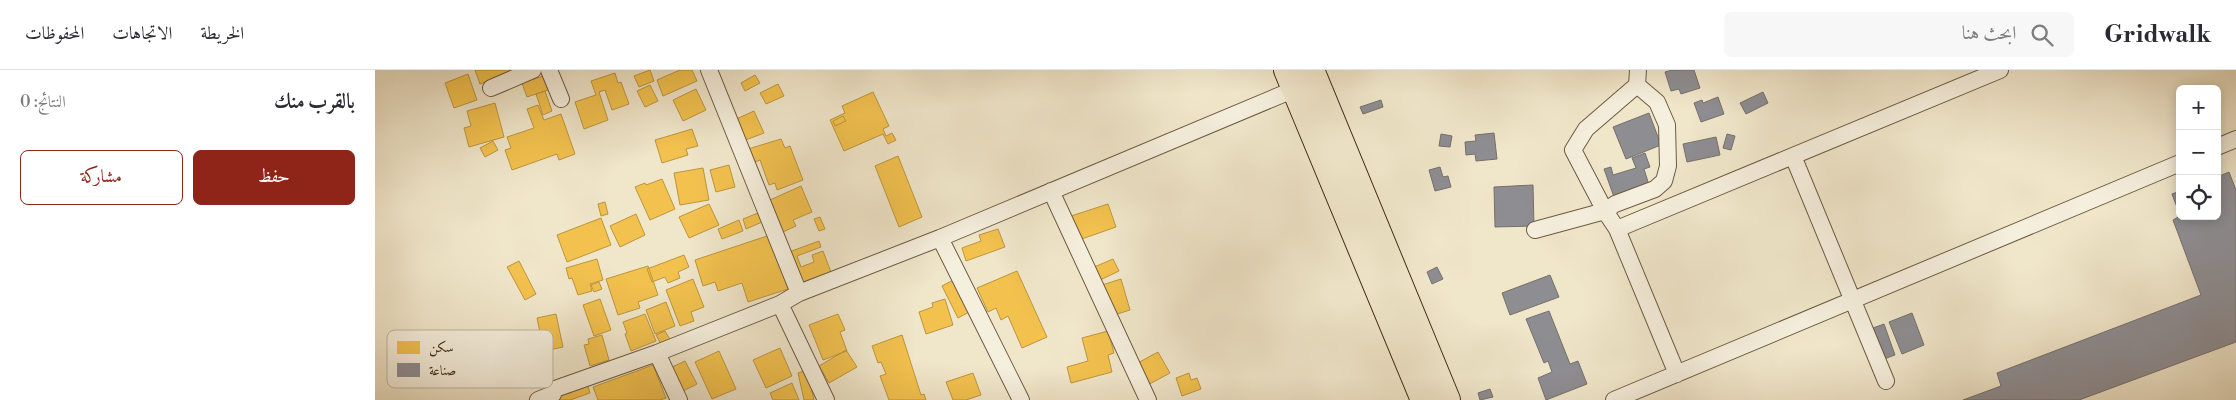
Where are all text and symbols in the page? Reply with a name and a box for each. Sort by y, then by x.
search box [1724,12,2074,57]
text: Gridwalk [2104,20,2211,50]
text: ابحث هنا [1962,21,2016,45]
icon: search [2028,21,2056,49]
text: المحفوظات [25,22,84,45]
text: الاتجاهات [112,22,172,45]
text: الخريطة [200,22,244,45]
map controls [2176,85,2221,220]
button: + [2176,85,2221,130]
text: بالقرب منك [274,89,355,115]
text: النتائج: 0 [20,92,66,112]
button: − [2176,130,2221,175]
button: مشاركة [20,150,183,205]
button: حفظ [193,150,355,205]
button: locate [2176,175,2221,220]
legend [387,330,553,388]
text: سكن [429,339,454,357]
text: صناعة [429,362,456,380]

